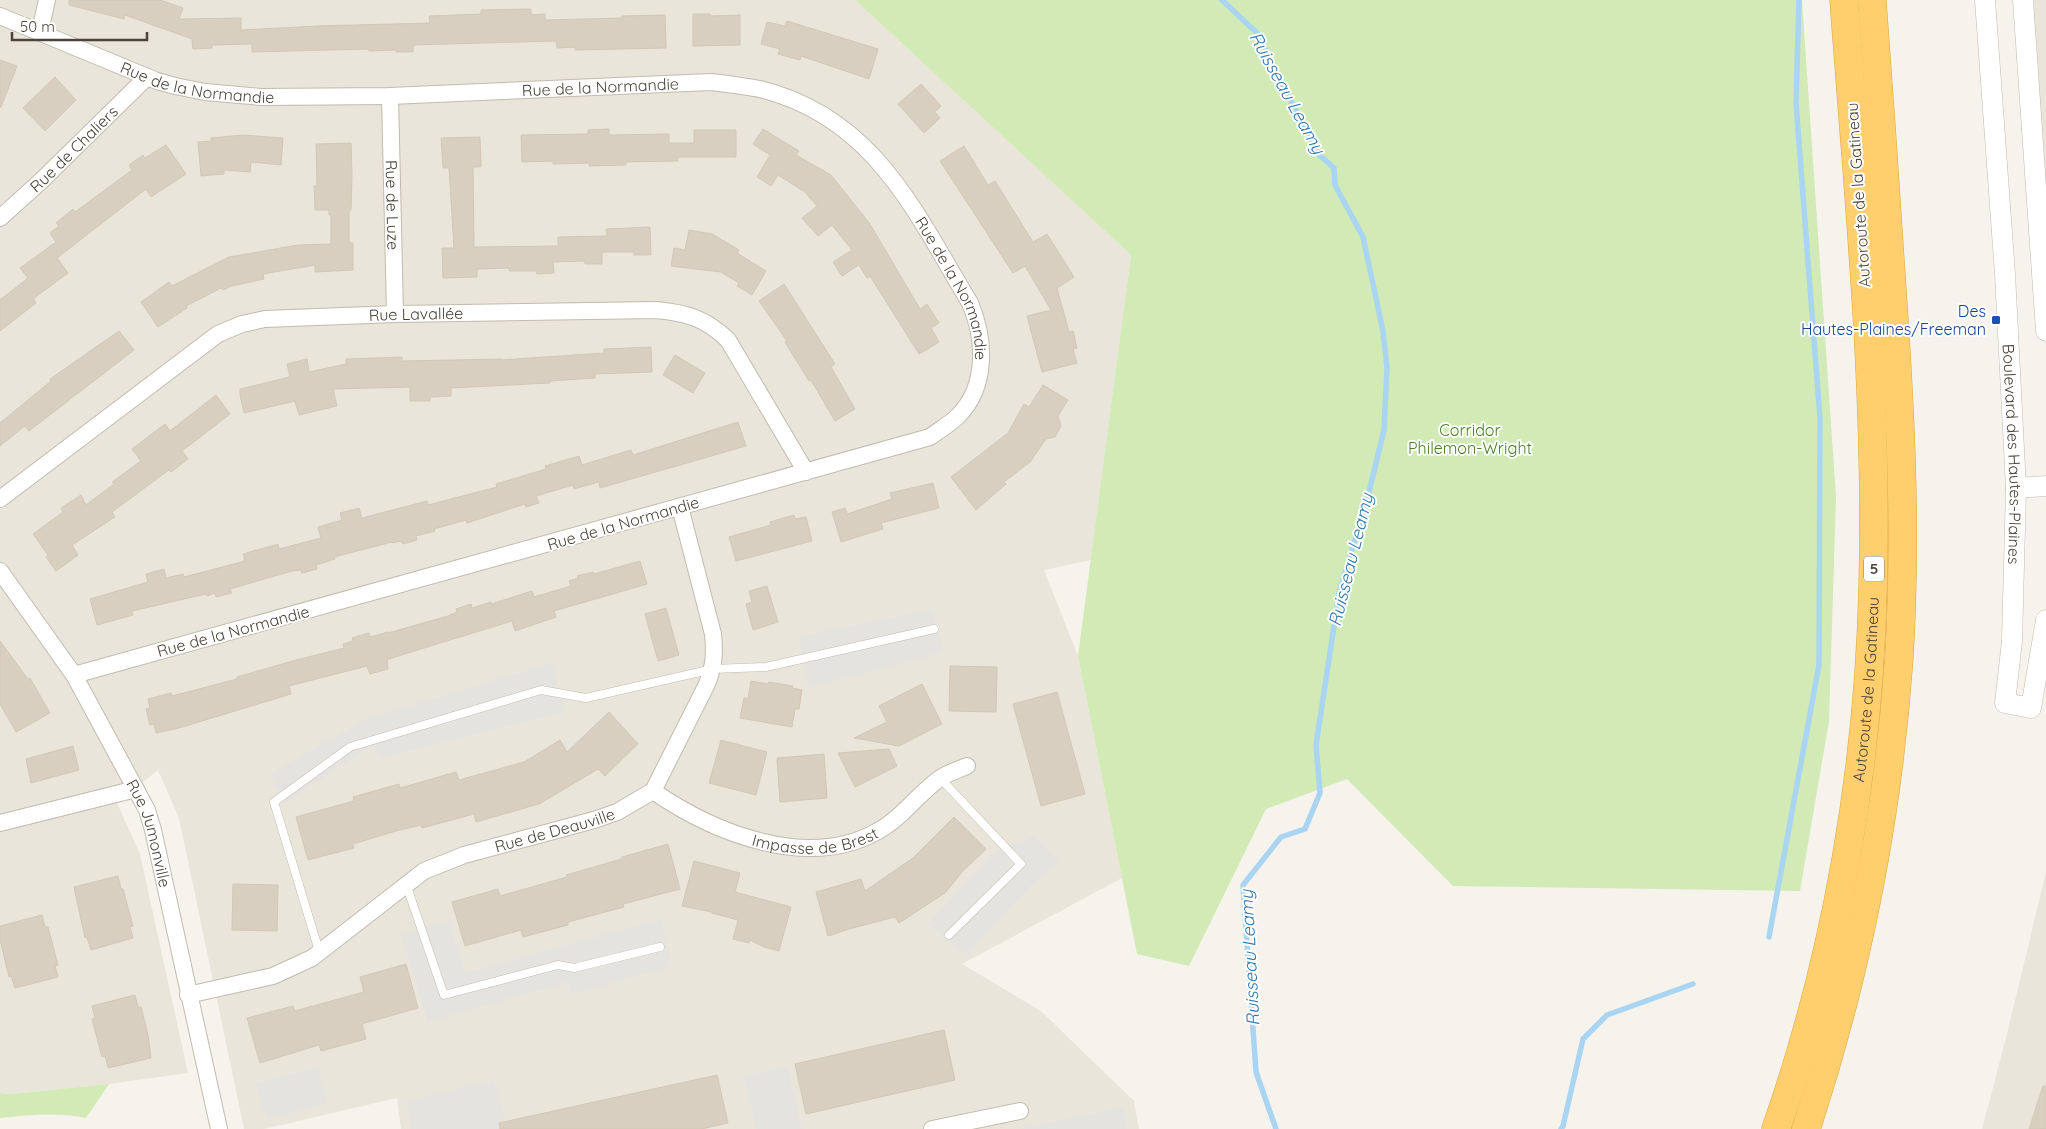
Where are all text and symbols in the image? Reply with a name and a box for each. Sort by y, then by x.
scale bar [12,10,148,42]
text: 50 m [20,17,55,36]
water label: Ruisseau Leamy [1244,28,1331,159]
street label: Rue de la Normandie [118,57,274,107]
street label: Rue de la Normandie [521,73,679,100]
street label: Rue de Chaliers [25,101,122,196]
street label: Autoroute de la Gatineau [1842,102,1874,288]
street label: Rue de Luze [381,160,404,250]
street label: Rue de la Normandie [911,213,991,360]
place label: Des Hautes-Plaines/Freeman [1801,301,1986,339]
street label: Rue Lavallée [368,303,463,325]
marker: Des Hautes-Plaines/Freeman [1990,314,2002,326]
street label: Boulevard des Hautes-Plaines [1999,343,2026,565]
park label: Corridor Philemon-Wright [1408,420,1532,458]
water label: Ruisseau Leamy [1323,489,1379,629]
street label: Rue de la Normandie [545,492,701,554]
road number: 5 [1864,556,1884,582]
street label: Autoroute de la Gatineau [1848,597,1883,783]
street label: Rue de la Normandie [155,601,311,661]
street label: Rue Jumonville [122,776,175,889]
street label: Rue de Deauville [492,804,617,856]
street label: Impasse de Brest [750,823,882,858]
water label: Ruisseau Leamy [1234,888,1265,1027]

